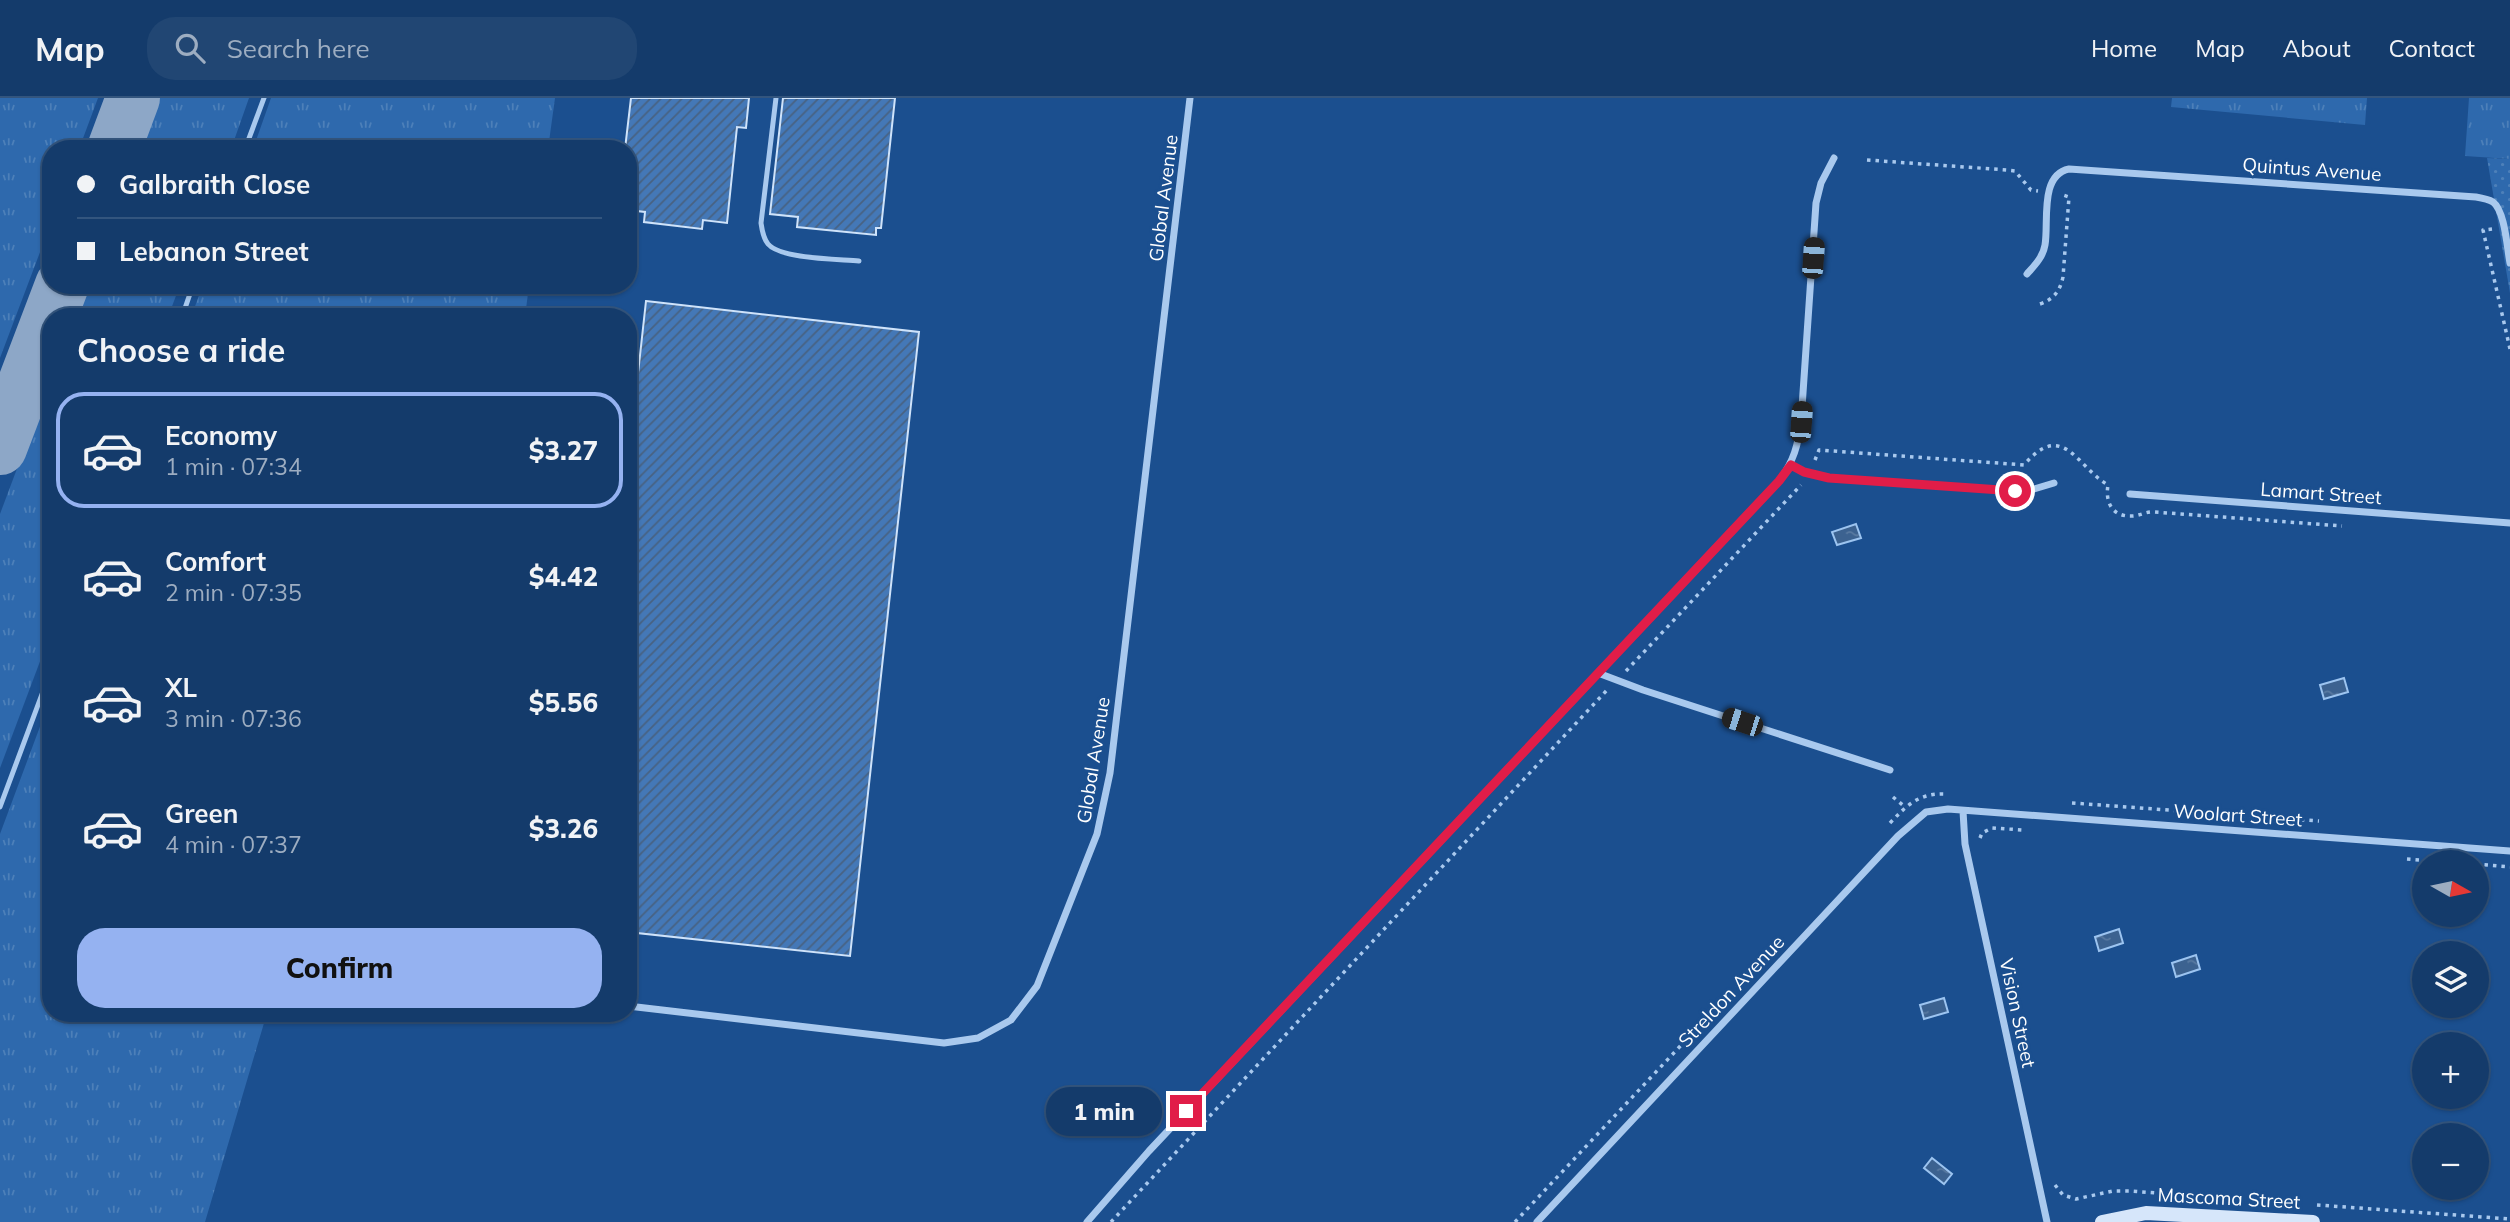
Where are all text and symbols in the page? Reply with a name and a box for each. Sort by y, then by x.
search box [147,17,637,80]
text: Map [35,28,105,69]
icon: search [171,29,209,67]
text: Search here [227,32,370,65]
text: Home [2091,33,2157,63]
text: Map [2195,33,2245,63]
text: About [2283,33,2351,63]
text: Contact [2389,33,2475,63]
street label: Global Avenue [1143,133,1183,263]
street label: Quintus Avenue [2242,152,2382,186]
text: Galbraith Close [119,168,310,201]
text: Lebanon Street [119,235,309,268]
car [1802,236,1825,280]
text: Choose a ride [77,330,285,370]
car [1790,400,1813,444]
icon: car [81,419,144,482]
text: Economy [165,419,277,452]
text: $3.27 [529,434,598,467]
text: 1 min · 07:34 [165,452,302,481]
route start [1999,475,2031,507]
street label: Lamart Street [2260,477,2383,509]
icon: car [81,545,144,608]
text: Comfort [165,545,266,578]
text: $4.42 [529,560,598,593]
text: 2 min · 07:35 [165,578,302,607]
icon: car [81,671,144,734]
text: XL [165,671,197,704]
text: $5.56 [529,686,598,719]
street label: Global Avenue [1071,695,1115,825]
text: 3 min · 07:36 [165,704,302,733]
car [1719,706,1766,738]
icon: car [81,797,144,860]
text: Green [165,797,238,830]
street label: Woolart Street [2173,799,2304,832]
text: $3.26 [529,812,598,845]
text: 4 min · 07:37 [165,830,302,859]
north arrow [2412,850,2488,928]
map controls [2412,850,2489,1200]
button: Confirm [77,928,602,1008]
street label: Streldon Avenue [1673,930,1789,1052]
button: layers [2412,941,2489,1018]
street label: Vision Street [1995,956,2041,1070]
button: + [2412,1032,2489,1109]
callout: 1 min [1046,1086,1162,1136]
route end [1170,1095,1202,1127]
text: 1 min [1073,1097,1135,1126]
button: − [2412,1123,2489,1200]
street label: Mascoma Street [2157,1182,2301,1214]

